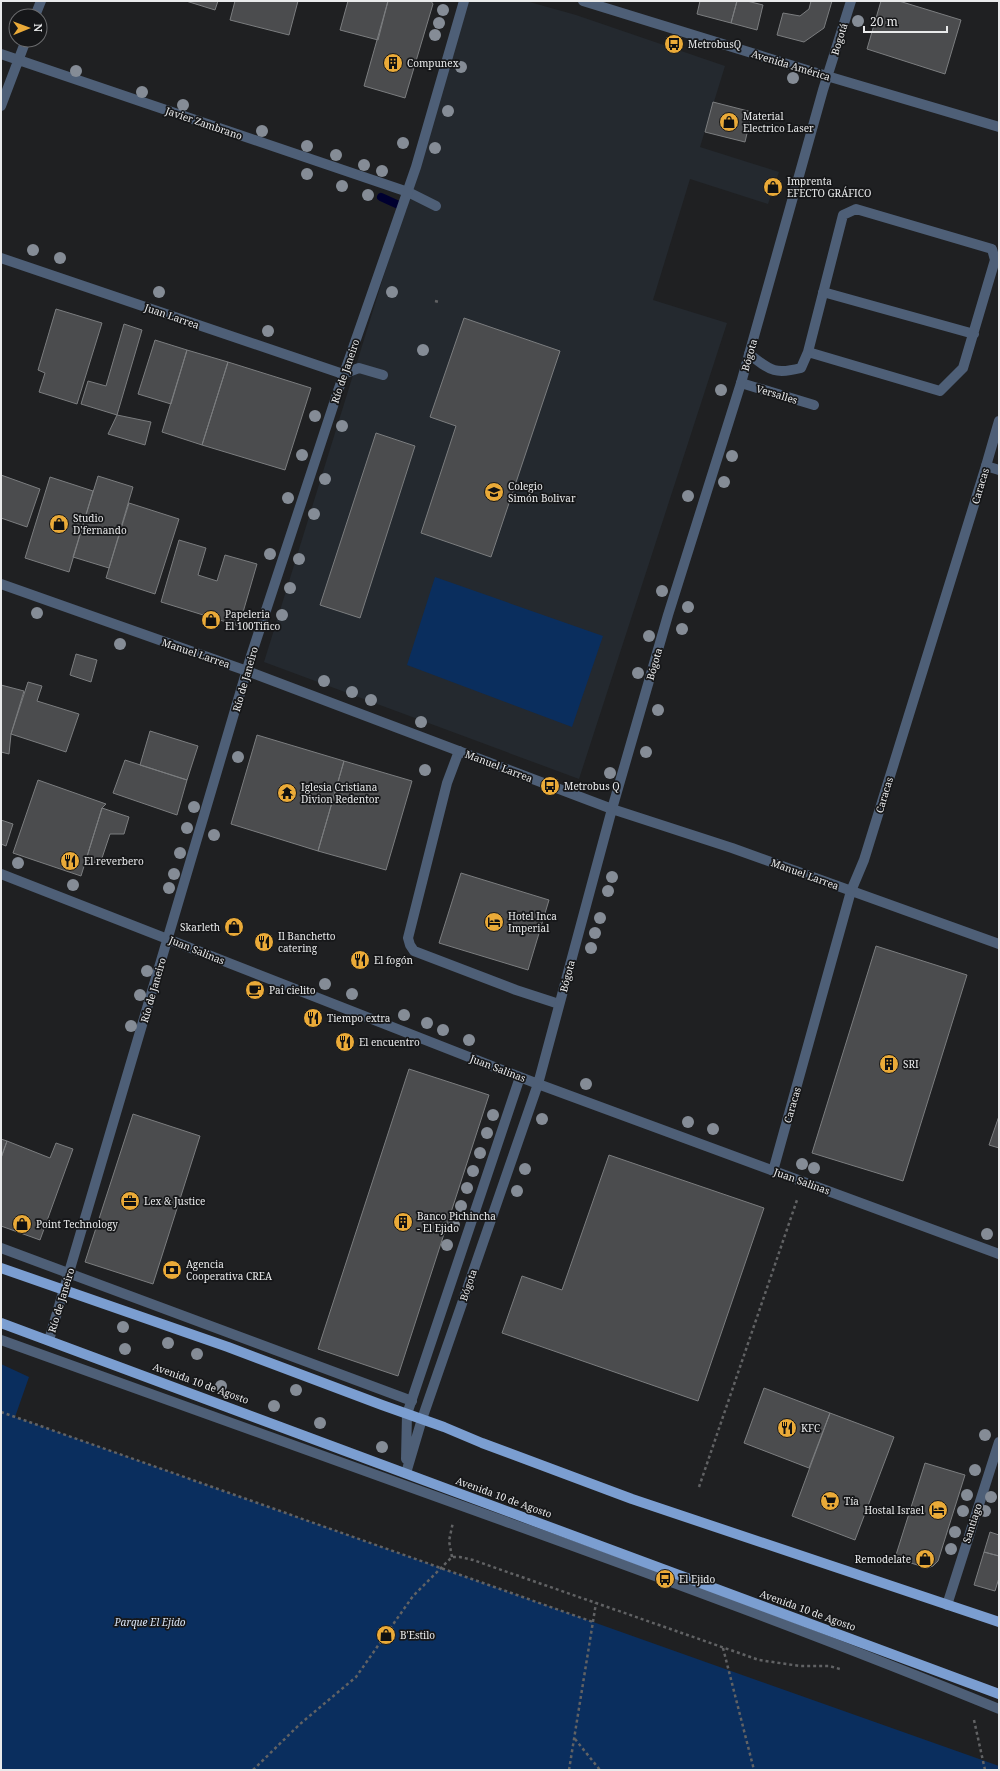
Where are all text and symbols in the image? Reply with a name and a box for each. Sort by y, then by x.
north arrow [8,8,48,48]
scale bar [864,8,947,34]
text: 20 m [870,13,898,30]
street label: Bogotá [828,21,851,57]
text: N [31,23,46,33]
bus stop icon: MetrobusQ [663,33,685,55]
place label: MetrobusQ [688,37,741,51]
street label: Avenida América [750,46,833,84]
building icon: Compunex [382,52,404,74]
place label: Compunex [407,56,459,70]
street label: Javier Zambrano [163,103,244,143]
place label: Material Electrico Laser [743,109,814,135]
shop icon: Material Electrico Laser [718,111,740,133]
place label: Imprenta EFECTO GRÁFICO [787,174,871,200]
shop icon: Imprenta EFECTO GRÁFICO [762,176,784,198]
street label: Juan Larrea [142,300,202,332]
street label: Río de Janeiro [327,337,363,405]
street label: Bógota [738,337,760,373]
street label: Versalles [755,381,800,407]
street label: Caracas [968,466,992,506]
place label: Colegio Simón Bolivar [508,479,576,505]
school or university icon: Colegio Simón Bolivar [483,481,505,503]
place label: Studio D'fernando [73,511,127,537]
shop icon: Studio D'fernando [48,513,70,535]
place label: Papeleria El 100Tifico [225,607,281,633]
shop icon: Papeleria El 100Tifico [200,609,222,631]
street label: Manuel Larrea [160,635,232,671]
street label: Río de Janeiro [229,645,261,713]
street label: Bógota [643,646,665,682]
street label: Manuel Larrea [463,747,535,785]
bus stop icon: Metrobus Q [539,775,561,797]
street label: Caracas [872,775,896,815]
place label: Metrobus Q [564,779,620,793]
place label: Iglesia Cristiana Divion Redentor [301,780,379,806]
temple icon: Iglesia Cristiana Divion Redentor [276,782,298,804]
restaurant icon: El reverbero [59,850,81,872]
place label: El reverbero [84,854,144,868]
street label: Manuel Larrea [769,855,841,893]
place label: Hotel Inca Imperial [508,909,557,935]
hotel icon: Hotel Inca Imperial [483,911,505,933]
shop icon: Skarleth [223,916,245,938]
place label: Skarleth [180,920,221,934]
place label: Il Banchetto catering [278,929,336,955]
restaurant icon: Il Banchetto catering [253,931,275,953]
street label: Juan Salinas [166,932,227,968]
restaurant icon: El fogón [349,949,371,971]
place label: El fogón [374,953,414,967]
street label: Río de Janeiro [137,956,169,1024]
street label: Bógota [556,958,578,994]
cafe icon: Pai cielito [244,979,266,1001]
place label: Pai cielito [269,983,316,997]
restaurant icon: Tiempo extra [302,1007,324,1029]
place label: Tiempo extra [327,1011,391,1025]
restaurant icon: El encuentro [334,1031,356,1053]
place label: El encuentro [359,1035,420,1049]
street label: Juan Salinas [467,1051,528,1085]
building icon: SRI [878,1053,900,1075]
place label: SRI [903,1057,919,1071]
street label: Caracas [780,1085,804,1125]
street label: Juan Salinas [771,1164,832,1198]
office icon: Lex & Justice [119,1190,141,1212]
place label: Lex & Justice [144,1194,205,1208]
place label: Banco Pichincha - El Ejido [417,1209,496,1235]
building icon: Banco Pichincha - El Ejido [392,1211,414,1233]
shop icon: Point Technology [11,1213,33,1235]
place label: Point Technology [36,1217,118,1231]
place label: Agencia Cooperativa CREA [186,1257,273,1283]
bank icon: Agencia Cooperativa CREA [161,1259,183,1281]
street label: Río de Janeiro [45,1266,78,1334]
street label: Bógota [456,1267,480,1303]
street label: Avenida 10 de Agosto [151,1359,251,1407]
restaurant icon: KFC [776,1417,798,1439]
place label: KFC [801,1421,820,1435]
street label: Avenida 10 de Agosto [454,1473,554,1521]
supermarket icon: Tía [819,1490,841,1512]
place label: Tía [844,1494,859,1508]
hotel icon: Hostal Israel [927,1499,949,1521]
street label: Santiago [959,1501,985,1545]
place label: Hostal Israel [864,1503,924,1517]
shop icon: Remodelate [914,1548,936,1570]
place label: Remodelate [855,1552,911,1566]
bus stop icon: El Ejido [654,1568,676,1590]
place label: El Ejido [679,1572,716,1586]
street label: Avenida 10 de Agosto [758,1586,858,1634]
park label: Parque El Ejido [113,1615,186,1629]
shop icon: B'Estilo [375,1624,397,1646]
place label: B'Estilo [400,1628,435,1642]

